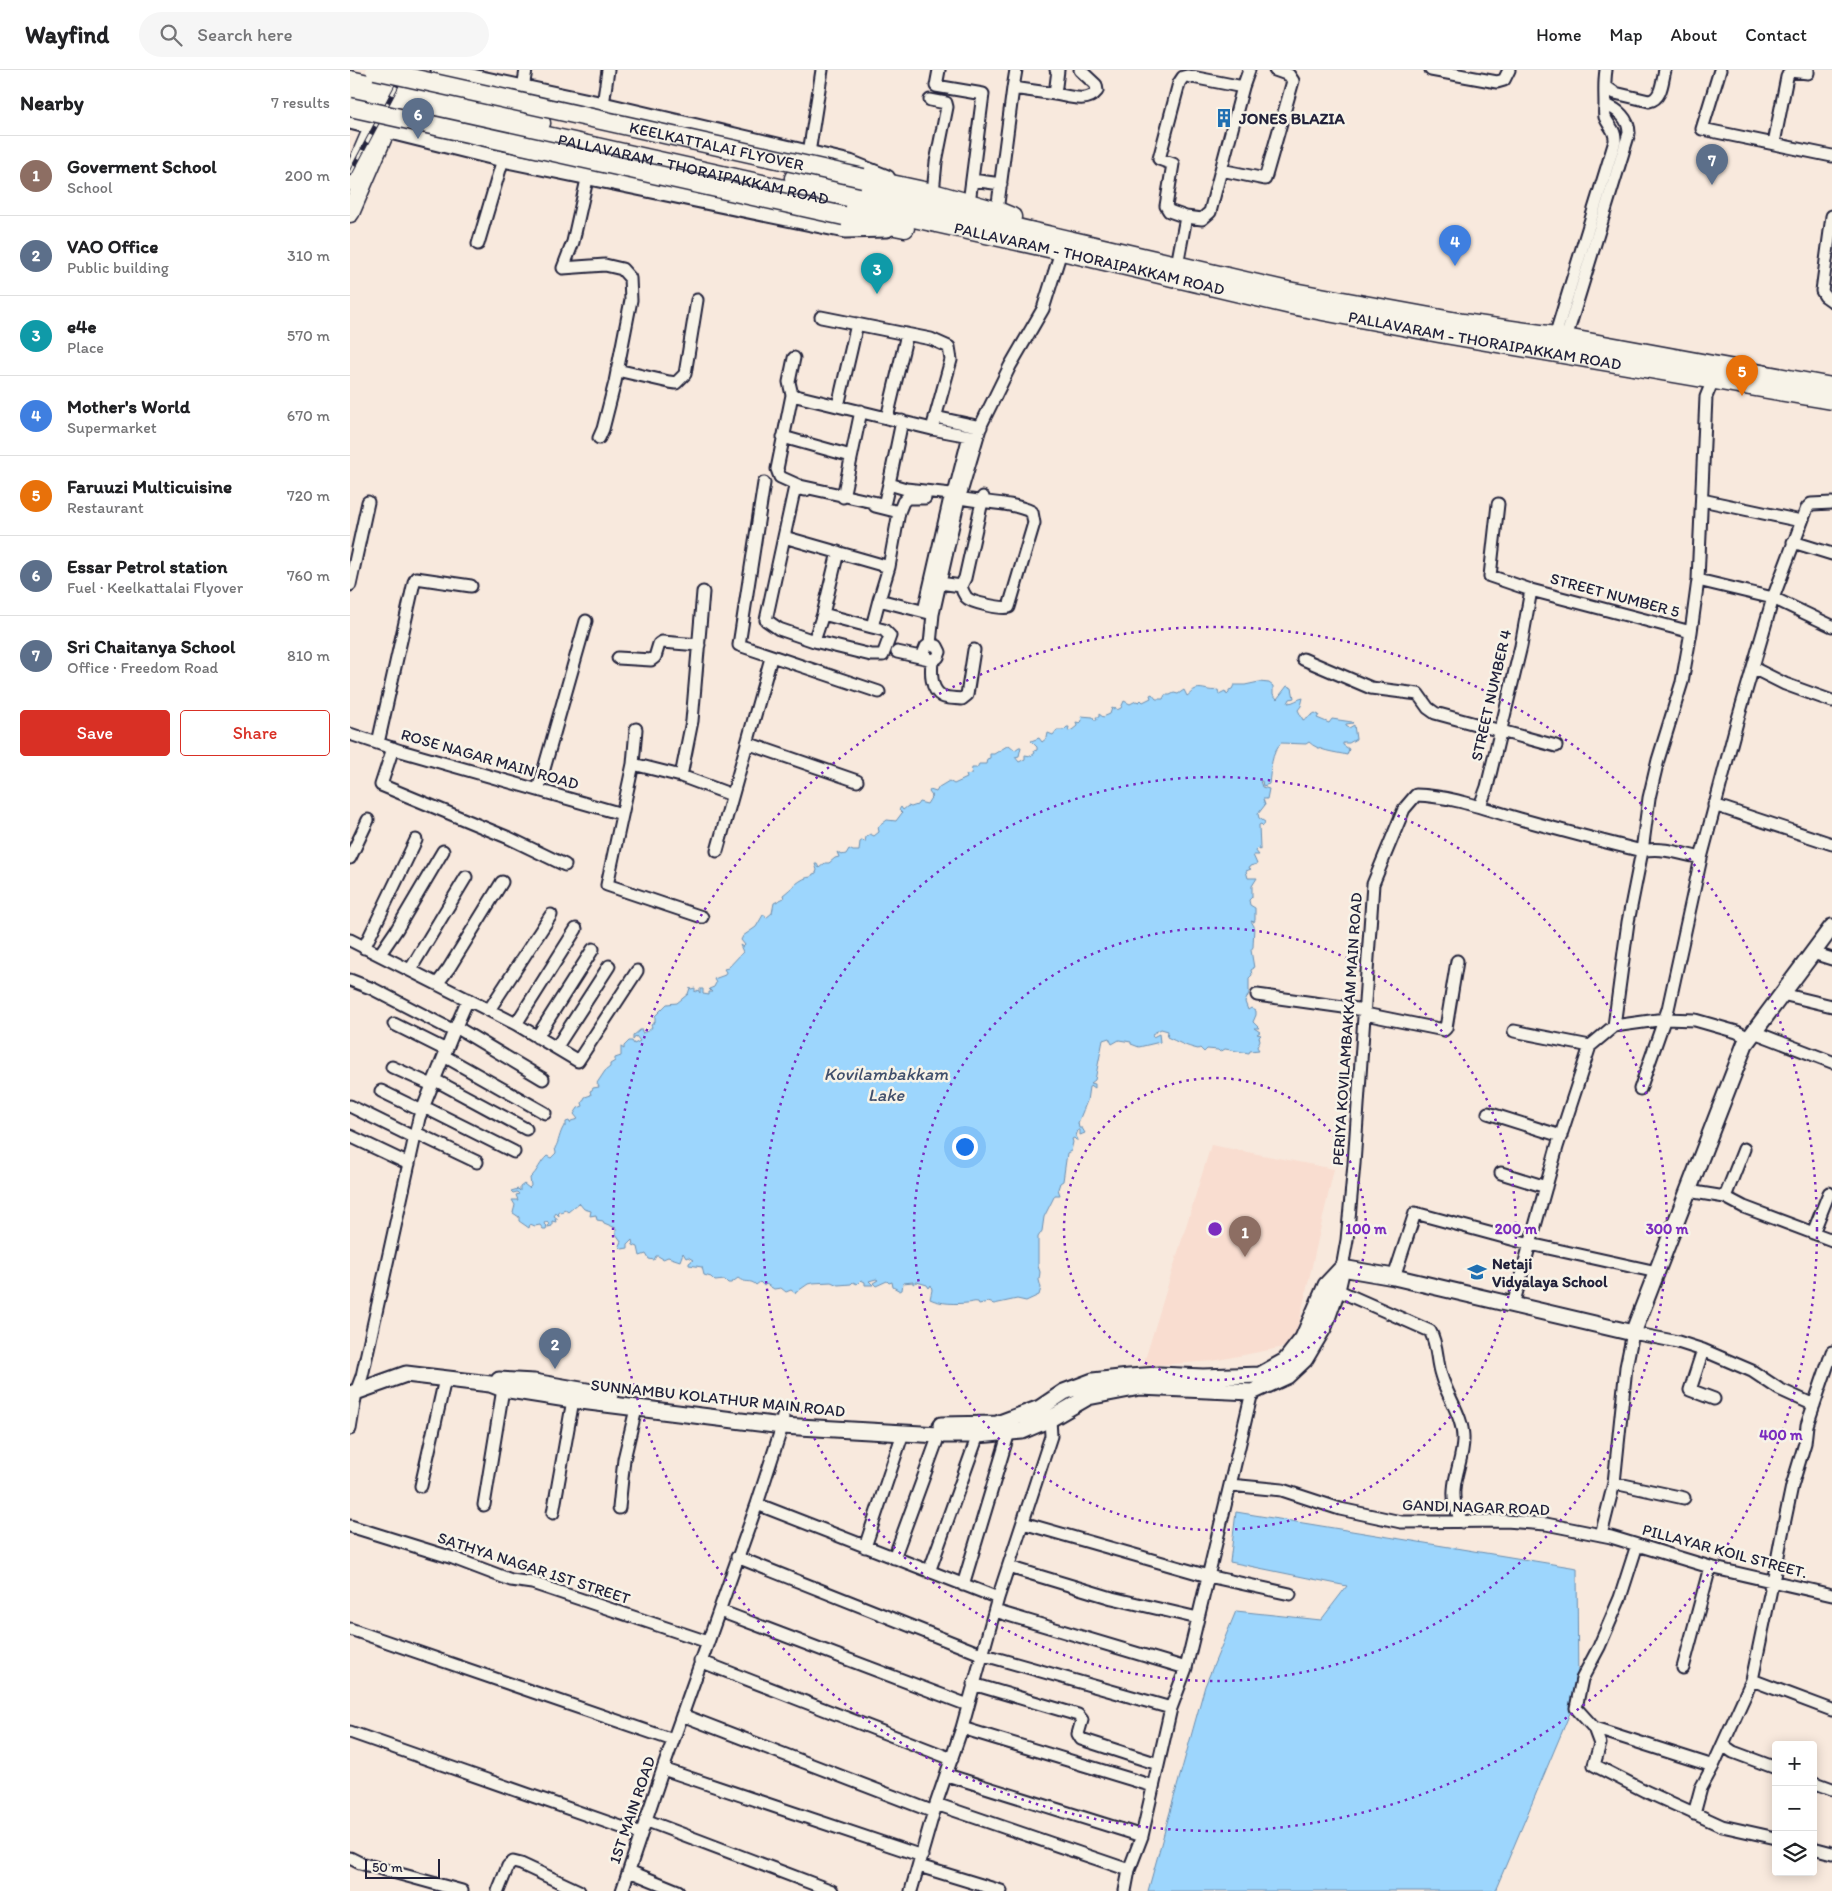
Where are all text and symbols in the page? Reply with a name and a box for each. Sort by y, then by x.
search box [139,12,489,57]
text: Wayfind [25,20,109,49]
icon: search [157,21,185,49]
text: Search here [197,23,293,46]
text: Home [1536,24,1582,46]
text: Map [1610,24,1643,46]
text: About [1671,24,1717,46]
text: Contact [1745,24,1807,46]
text: Nearby [20,90,84,115]
text: 7 results [271,93,330,112]
pin: 6 [402,98,434,139]
building icon: JONES BLAZIA [1213,107,1235,129]
place label: JONES BLAZIA [1238,109,1346,128]
street label: KEELKATTALAI FLYOVER [628,117,806,174]
street label: PALLAVARAM - THORAIPAKKAM ROAD [556,129,831,208]
pin: 7 [1696,144,1728,185]
text: Goverment School [67,155,217,178]
text: 1 [32,166,40,185]
text: 200 m [285,166,330,185]
text: School [67,178,113,197]
street label: PALLAVARAM - THORAIPAKKAM ROAD [953,218,1227,299]
pin: 4 [1439,225,1471,266]
text: VAO Office [67,235,158,258]
text: 2 [32,246,40,265]
text: 310 m [287,246,330,265]
pin: 3 [861,253,893,294]
text: Public building [67,258,169,277]
street label: PALLAVARAM - THORAIPAKKAM ROAD [1347,307,1623,373]
text: e4e [67,315,97,338]
text: 3 [32,326,40,345]
text: 570 m [287,326,330,345]
text: Place [67,338,104,357]
pin: 5 [1726,355,1758,396]
text: Mother's World [67,395,190,418]
text: 4 [31,406,41,425]
text: 670 m [287,406,330,425]
text: Supermarket [67,418,157,437]
text: Faruuzi Multicuisine [67,475,232,498]
text: 5 [32,486,40,505]
text: 720 m [287,486,330,505]
text: Restaurant [67,498,144,517]
text: Essar Petrol station [67,555,227,578]
text: 6 [32,566,40,585]
text: 760 m [287,566,330,585]
street label: STREET NUMBER 5 [1548,569,1682,621]
text: Fuel · Keelkattalai Flyover [67,578,243,597]
street label: STREET NUMBER 4 [1467,627,1515,763]
text: Sri Chaitanya School [67,635,235,658]
text: 7 [32,646,40,665]
text: 810 m [287,646,330,665]
text: Office · Freedom Road [67,658,218,677]
button: Save [20,710,170,756]
button: Share [180,710,330,756]
street label: ROSE NAGAR MAIN ROAD [399,725,581,793]
street label: PERIYA KOVILAMBAKKAM MAIN ROAD [1328,892,1366,1166]
water label: Kovilambakkam Lake [824,1063,949,1106]
your location [952,1134,978,1160]
pin: 1 [1229,1216,1261,1257]
centre of rings [1206,1220,1224,1238]
text: 100 m [1345,1220,1387,1238]
text: 200 m [1495,1220,1538,1238]
text: 300 m [1646,1220,1689,1238]
place label: Netaji Vidyalaya School [1492,1254,1608,1292]
school or university icon: Netaji Vidyalaya School [1466,1261,1488,1283]
pin: 2 [539,1328,571,1369]
street label: SUNNAMBU KOLATHUR MAIN ROAD [590,1375,846,1421]
text: 400 m [1759,1426,1803,1444]
street label: GANDI NAGAR ROAD [1402,1495,1550,1519]
street label: PILLAYAR KOIL STREET. [1640,1520,1810,1582]
street label: SATHYA NAGAR 1ST STREET [435,1528,633,1608]
map controls [1772,1741,1817,1876]
button: + [1772,1741,1817,1786]
street label: 1ST MAIN ROAD [605,1754,659,1866]
button: − [1772,1786,1817,1831]
button: layers [1772,1831,1817,1876]
scale bar [365,1856,440,1879]
text: 50 m [372,1859,403,1876]

